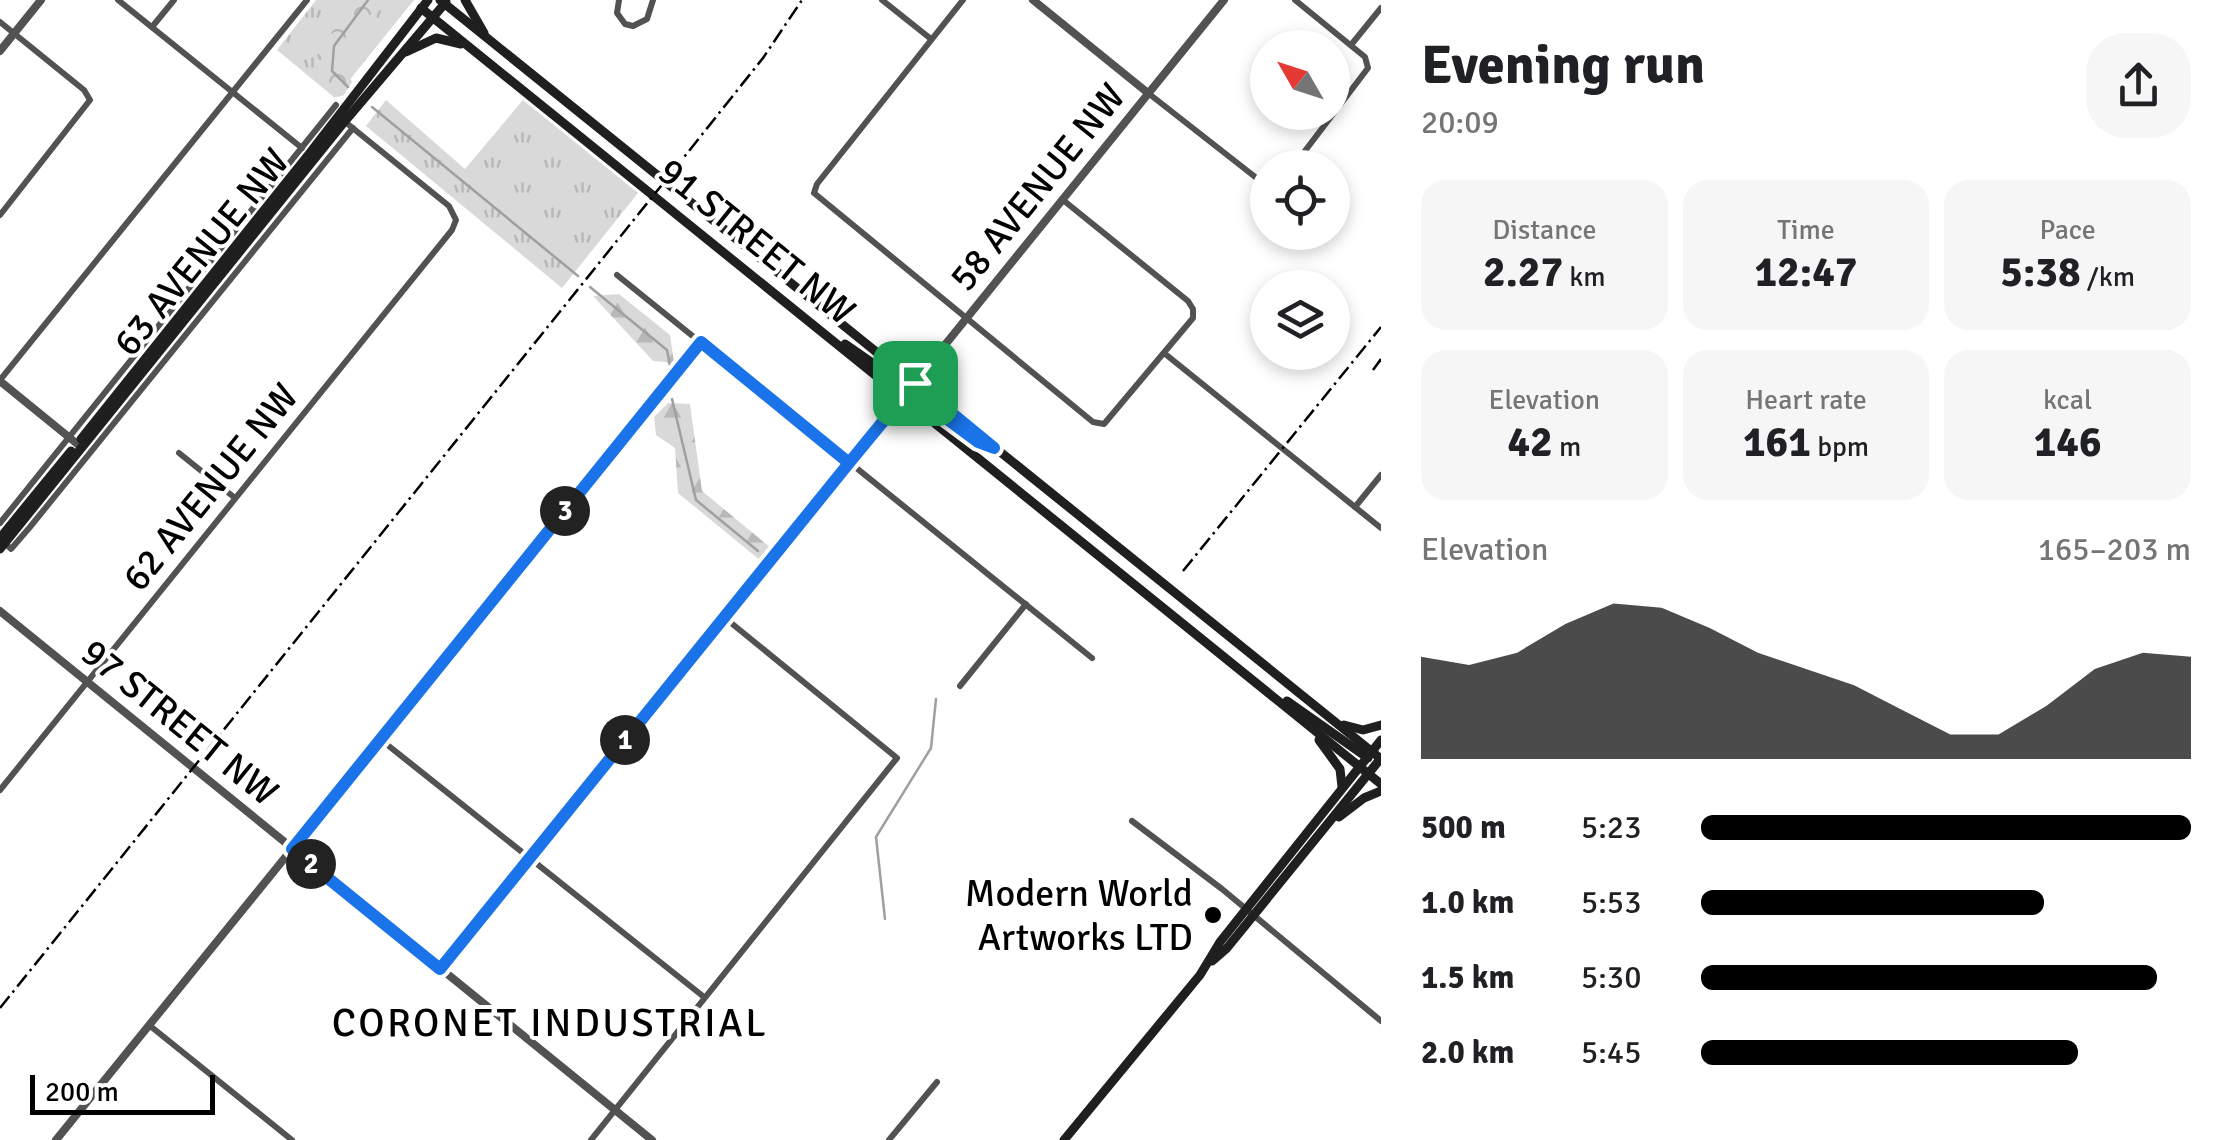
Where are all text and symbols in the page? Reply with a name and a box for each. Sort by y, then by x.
north arrow [1250,30,1350,130]
map controls [1250,30,1350,370]
text: Evening run [1421,31,1705,99]
button: share [2086,33,2191,138]
street label: 58 AVENUE NW [939,74,1135,301]
text: 20:09 [1421,103,1499,142]
street label: 63 AVENUE NW [103,139,299,366]
street label: 91 STREET NW [649,148,864,335]
button: locate [1250,150,1350,250]
text: Distance [1492,213,1596,247]
text: Time [1777,213,1835,247]
text: Pace [2039,213,2096,247]
text: 2.27 [1483,247,1563,298]
text: 12:47 [1754,247,1858,298]
text: 5:38 [2000,247,2081,298]
text: km [1563,260,1606,294]
text: /km [2081,260,2135,294]
button: layers [1250,270,1350,370]
pin [873,341,958,426]
icon: arrive [888,356,943,411]
street label: 62 AVENUE NW [112,374,308,601]
text: Elevation [1489,383,1600,417]
text: Heart rate [1745,383,1867,417]
text: kcal [2043,383,2092,417]
text: 42 [1507,417,1553,468]
text: 161 [1743,417,1811,468]
text: 146 [2034,417,2102,468]
text: m [1553,430,1581,464]
text: bpm [1811,430,1869,464]
pin: 3 [540,486,590,536]
text: 3 [557,494,573,528]
text: Elevation [1421,530,1548,569]
text: 165–203 m [2038,530,2191,569]
street label: 97 STREET NW [72,629,287,816]
pin: 1 [600,715,650,765]
text: 1 [617,723,633,757]
text: 500 m [1421,808,1506,847]
text: 5:23 [1581,808,1641,847]
pin: 2 [286,839,336,889]
text: 2 [303,847,319,881]
place label: Modern World Artworks LTD [965,870,1193,961]
text: 1.0 km [1421,883,1514,922]
text: 5:53 [1581,883,1641,922]
marker: Modern World Artworks LTD [1202,904,1224,926]
text: 1.5 km [1421,958,1514,997]
text: 5:30 [1581,958,1641,997]
district label: CORONET INDUSTRIAL [332,998,768,1048]
text: 2.0 km [1421,1033,1514,1072]
text: 5:45 [1581,1033,1641,1072]
scale bar [30,1070,215,1114]
text: 200 m [45,1075,119,1109]

